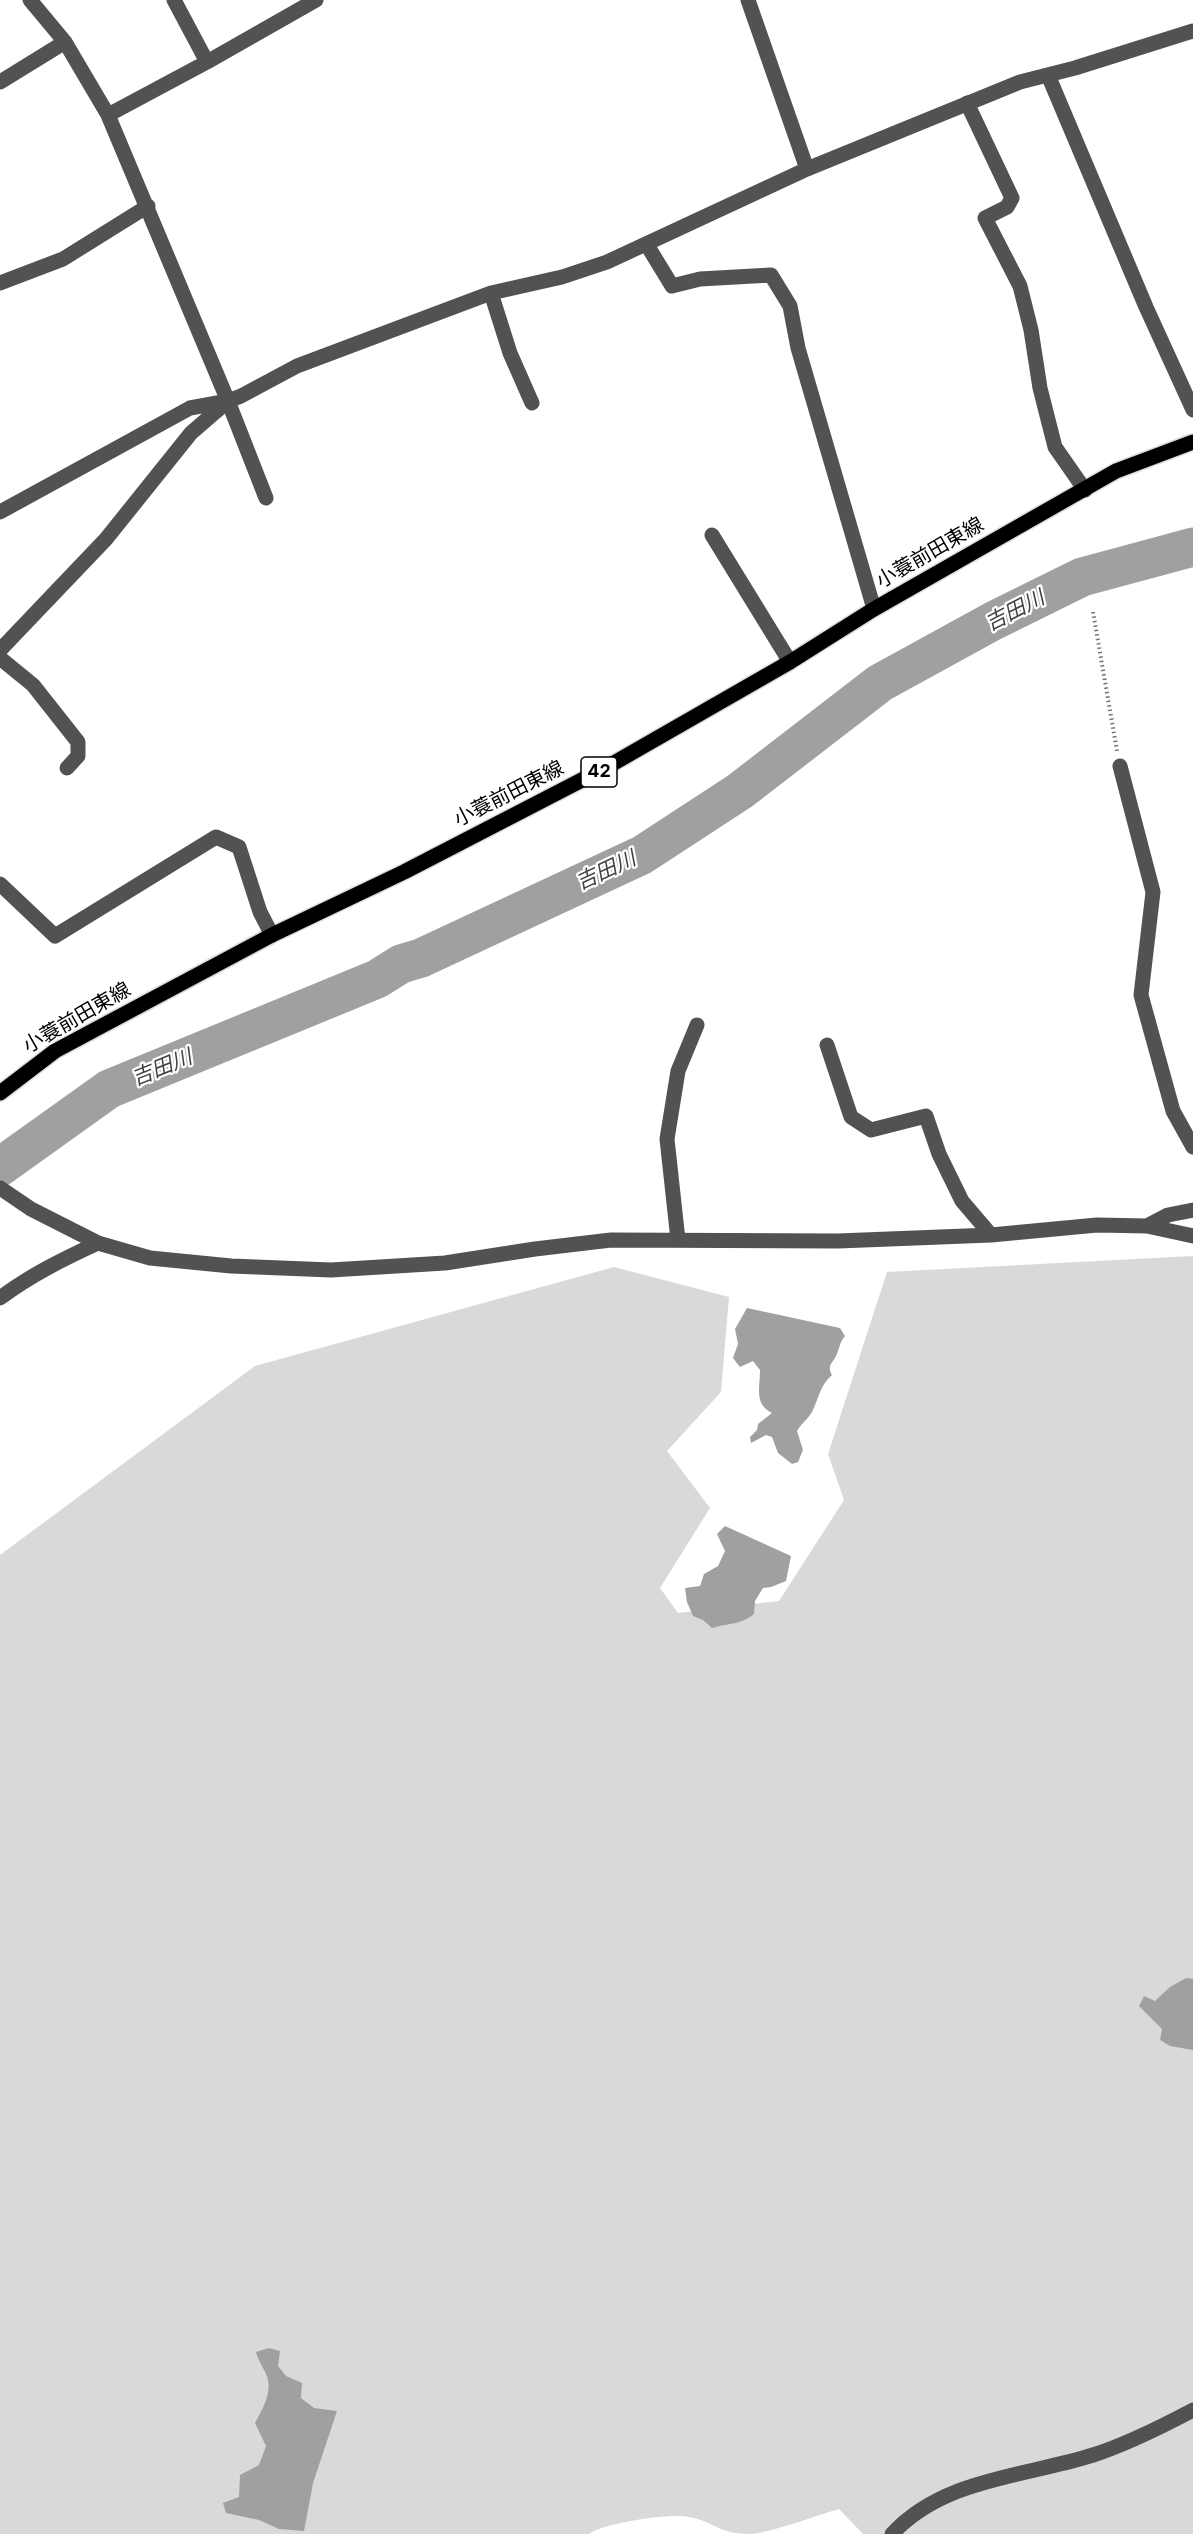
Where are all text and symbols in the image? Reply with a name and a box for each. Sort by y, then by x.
street label: 小蓑前田東線 [872,513,988,593]
water label: 吉田川 [981,585,1049,637]
street label: 小蓑前田東線 [450,756,568,832]
road number: 42 [581,757,617,787]
water label: 吉田川 [572,846,640,896]
street label: 小蓑前田東線 [19,978,135,1058]
water label: 吉田川 [128,1045,196,1091]

